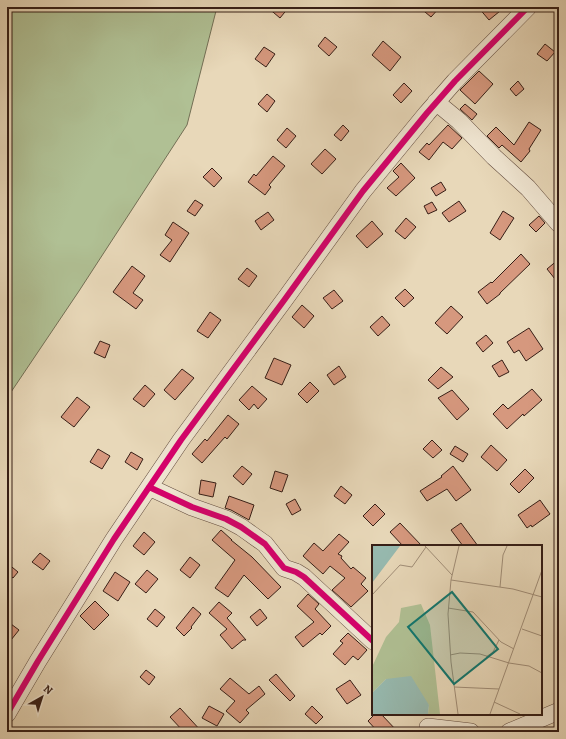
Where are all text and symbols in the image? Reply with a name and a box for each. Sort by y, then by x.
inset map [372,545,542,715]
north arrow [22,677,62,717]
text: N [40,681,56,698]

